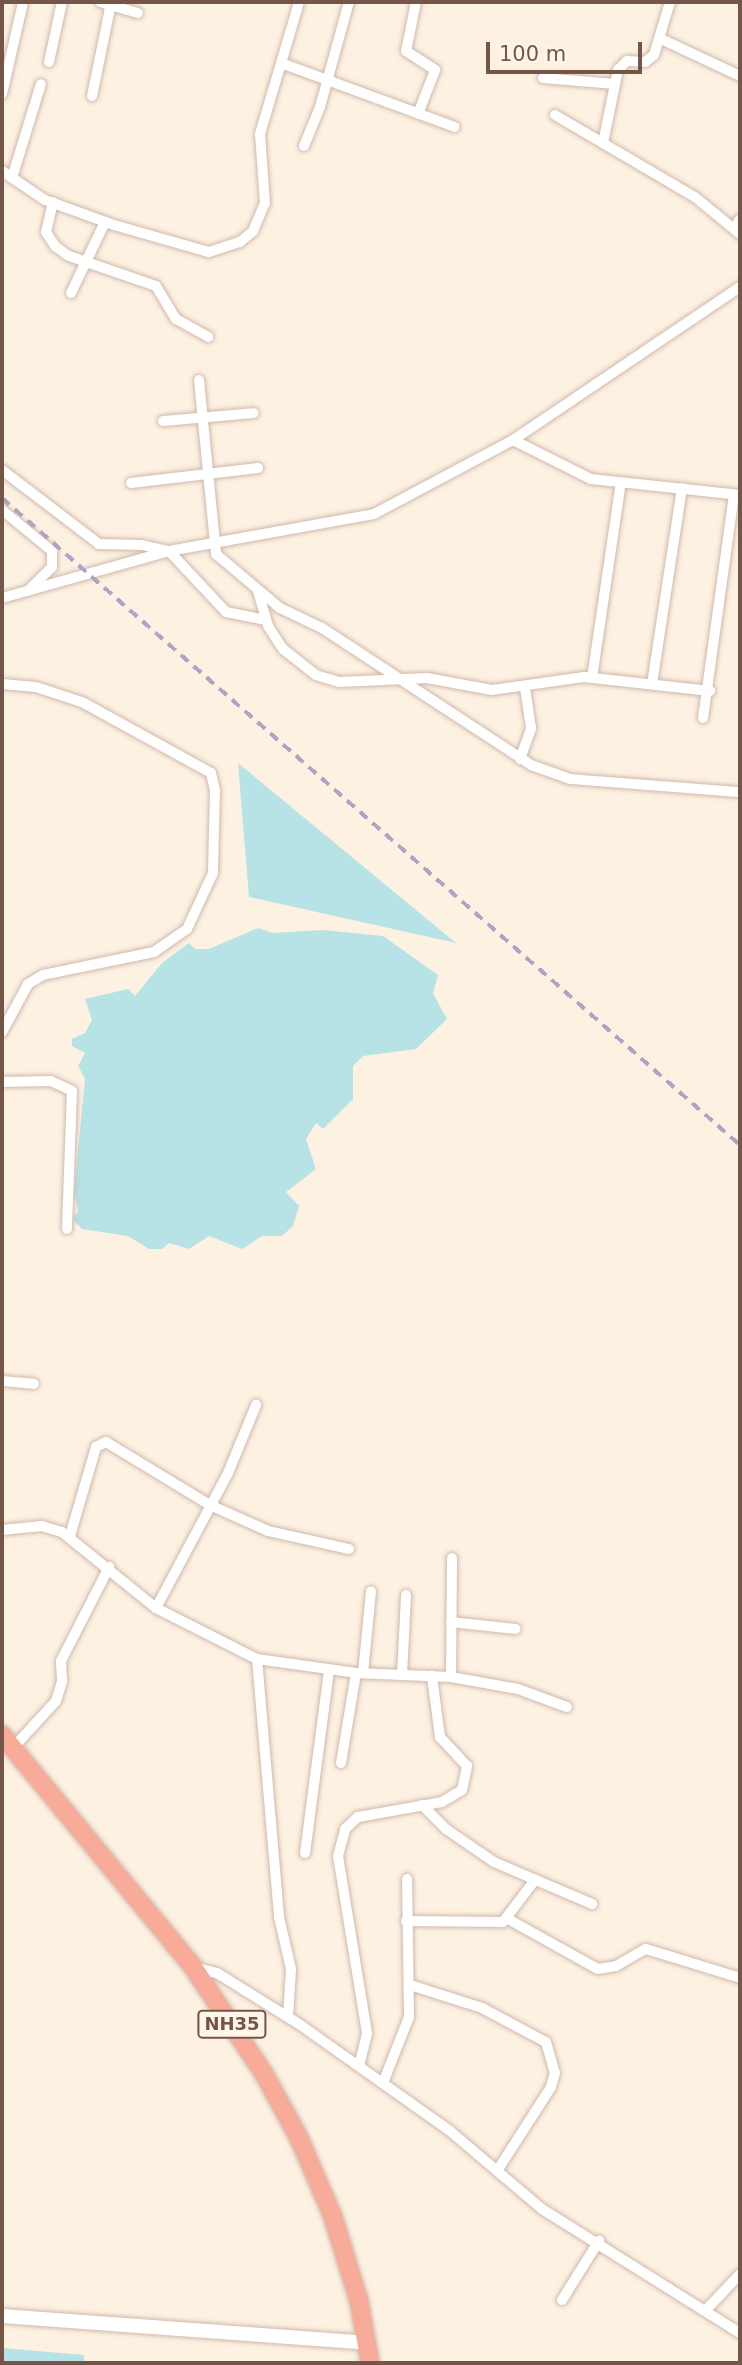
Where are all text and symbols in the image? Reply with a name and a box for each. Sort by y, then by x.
scale bar [490,28,646,72]
text: 100 m [499,42,566,66]
road number: NH35 [197,2010,267,2038]

